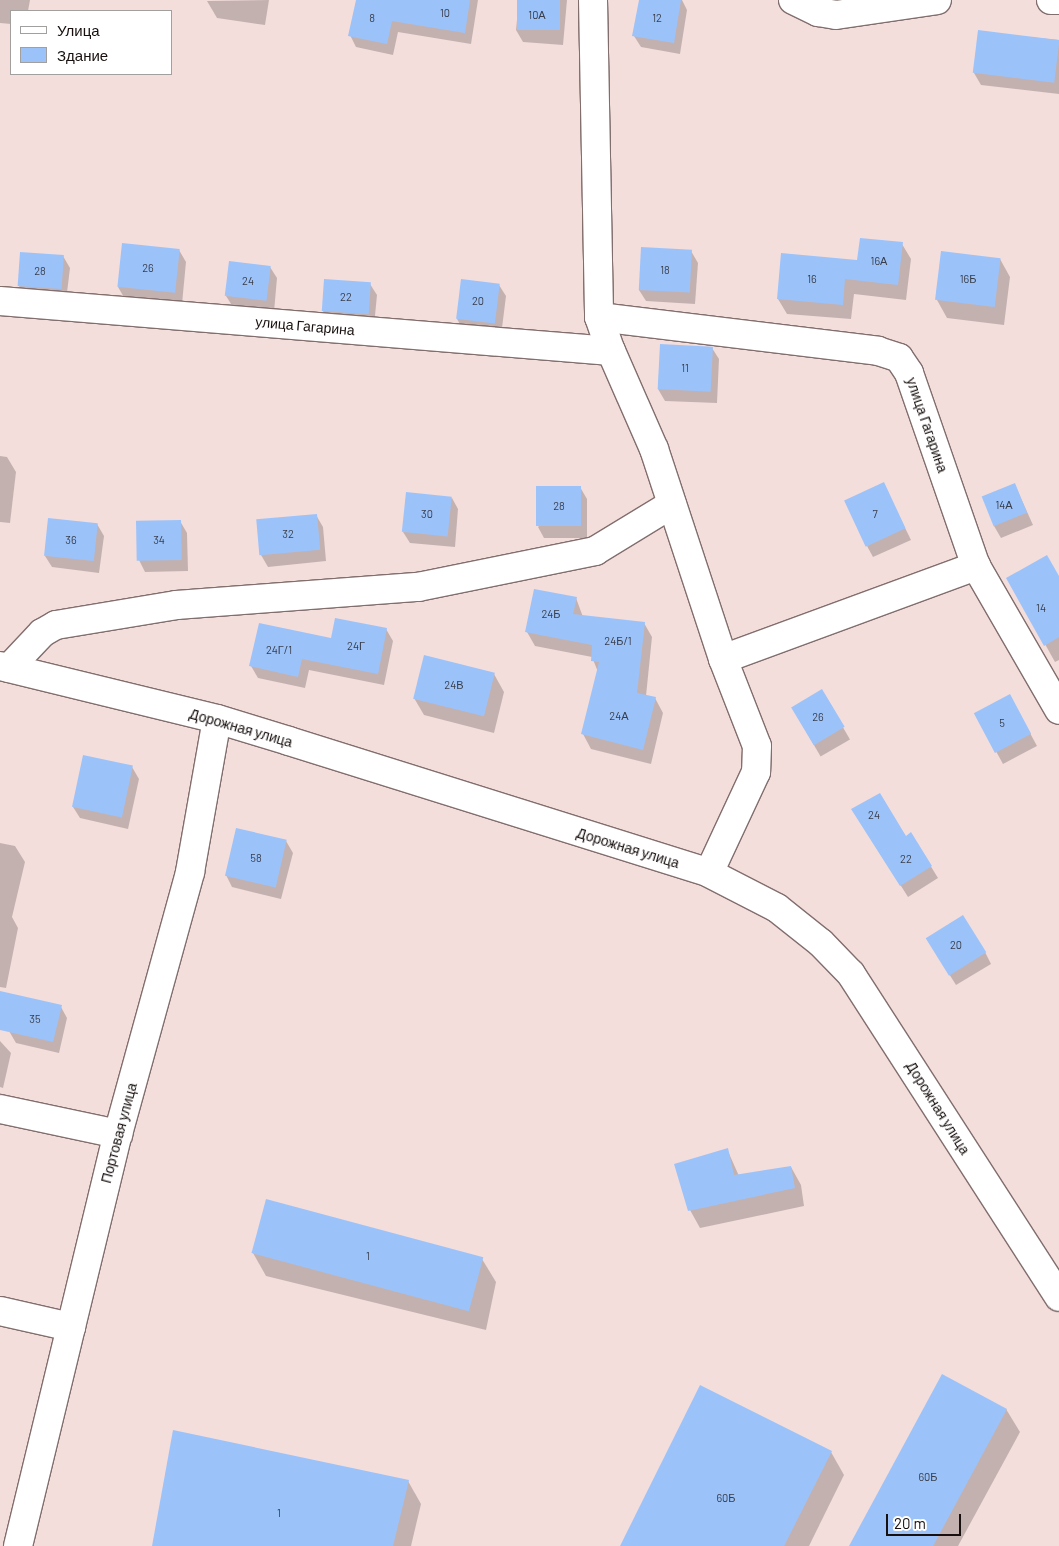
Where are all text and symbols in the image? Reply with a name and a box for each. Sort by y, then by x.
house number: 10 [440,6,450,20]
house number: 10А [528,8,546,22]
legend [10,10,172,75]
house number: 8 [369,11,375,25]
house number: 12 [652,11,662,25]
text: Улица [57,21,100,39]
text: Здание [57,46,108,64]
house number: 16А [871,254,887,268]
house number: 26 [142,261,154,275]
house number: 18 [660,263,670,277]
house number: 28 [34,264,46,278]
house number: 16 [807,272,817,286]
house number: 16Б [960,272,976,286]
house number: 24 [242,274,254,288]
house number: 22 [340,290,352,304]
house number: 20 [472,294,484,308]
street label: улица Гагарина [255,313,355,339]
house number: 11 [681,361,689,375]
street label: улица Гагарина [903,375,951,475]
house number: 14А [995,498,1013,512]
house number: 28 [553,499,565,513]
house number: 30 [421,507,433,521]
house number: 7 [872,507,878,521]
house number: 32 [282,527,294,541]
house number: 36 [65,533,77,547]
house number: 34 [153,533,165,547]
house number: 14 [1036,601,1046,615]
house number: 24Б [541,607,561,621]
house number: 24Б/1 [604,634,632,648]
house number: 24Г [347,639,365,653]
house number: 24Г/1 [266,643,292,657]
house number: 24В [444,678,464,692]
street label: Дорожная улица [187,705,295,751]
house number: 24А [609,709,629,723]
house number: 26 [812,710,824,724]
house number: 5 [999,716,1005,730]
house number: 24 [868,808,880,822]
street label: Дорожная улица [575,824,681,872]
house number: 58 [250,851,262,865]
house number: 22 [900,852,912,866]
house number: 20 [950,938,962,952]
house number: 35 [29,1012,41,1026]
street label: Дорожная улица [903,1058,973,1158]
street label: Портовая улица [98,1081,140,1185]
house number: 1 [366,1249,370,1263]
house number: 60Б [918,1470,938,1484]
house number: 60Б [716,1491,736,1505]
scale bar [889,1504,964,1536]
house number: 1 [277,1506,281,1520]
text: 20 m [894,1514,926,1532]

